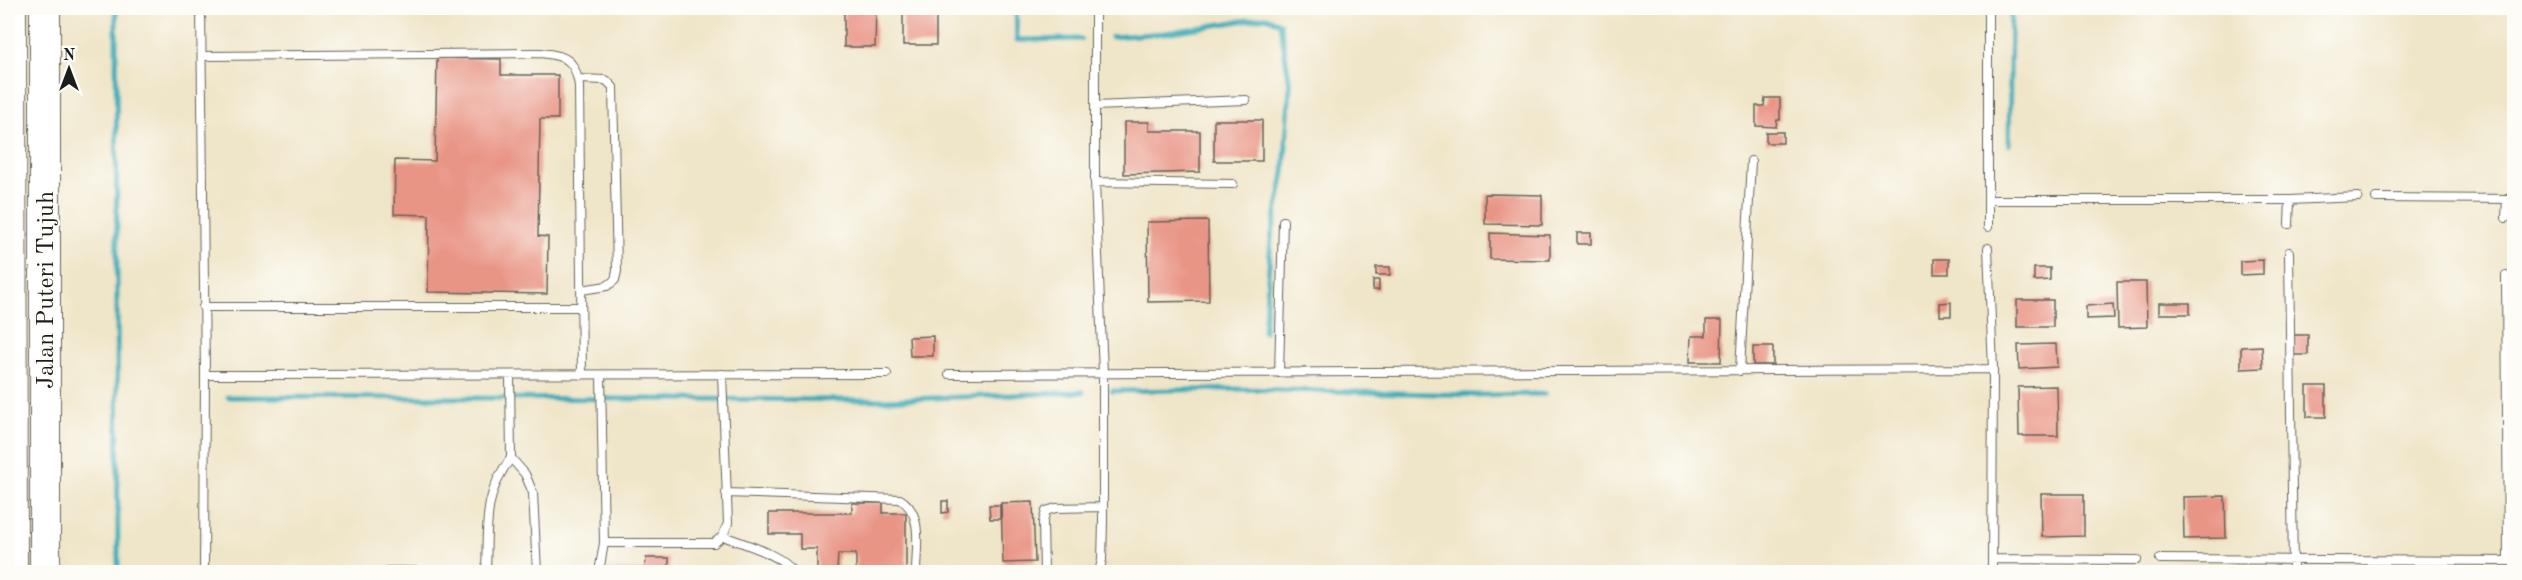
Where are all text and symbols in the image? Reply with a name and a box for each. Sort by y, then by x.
north arrow [39,39,99,99]
text: N [63,48,76,64]
street label: Jalan Puteri Tujuh [35,191,59,389]

